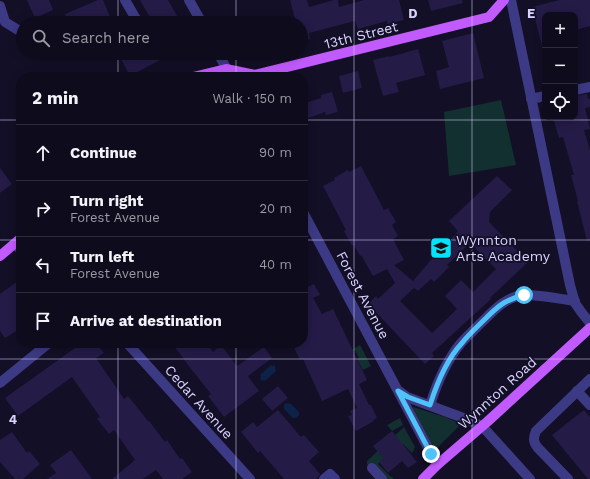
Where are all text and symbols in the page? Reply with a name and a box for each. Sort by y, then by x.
text: D [408,6,418,21]
text: E [527,6,535,21]
map controls [542,12,578,120]
button: + [542,12,578,48]
search box [16,16,308,60]
street label: 13th Street [323,18,399,52]
icon: search [30,27,52,49]
text: Search here [62,29,150,47]
button: − [542,48,578,84]
button: locate [542,84,578,120]
text: 2 min [32,88,78,108]
text: Walk · 150 m [213,91,292,106]
icon: ahead [32,142,54,164]
text: Continue [70,144,137,162]
text: 90 m [259,145,292,160]
text: Turn right [70,192,143,210]
icon: right [32,198,54,220]
text: 20 m [260,201,292,216]
text: Forest Avenue [70,210,160,225]
place label: Wynnton Arts Academy [456,232,551,264]
school or university icon: Wynnton Arts Academy [428,235,454,261]
text: Turn left [70,248,134,266]
street label: Forest Avenue [333,249,393,341]
icon: left [32,254,54,276]
text: 40 m [259,257,292,272]
text: Forest Avenue [70,266,160,281]
route start [515,286,533,304]
icon: arrive [32,310,54,332]
text: Arrive at destination [70,312,222,330]
street label: Wynnton Road [455,354,539,432]
street label: Cedar Avenue [162,362,236,442]
text: 4 [9,412,18,427]
route end [422,445,440,463]

